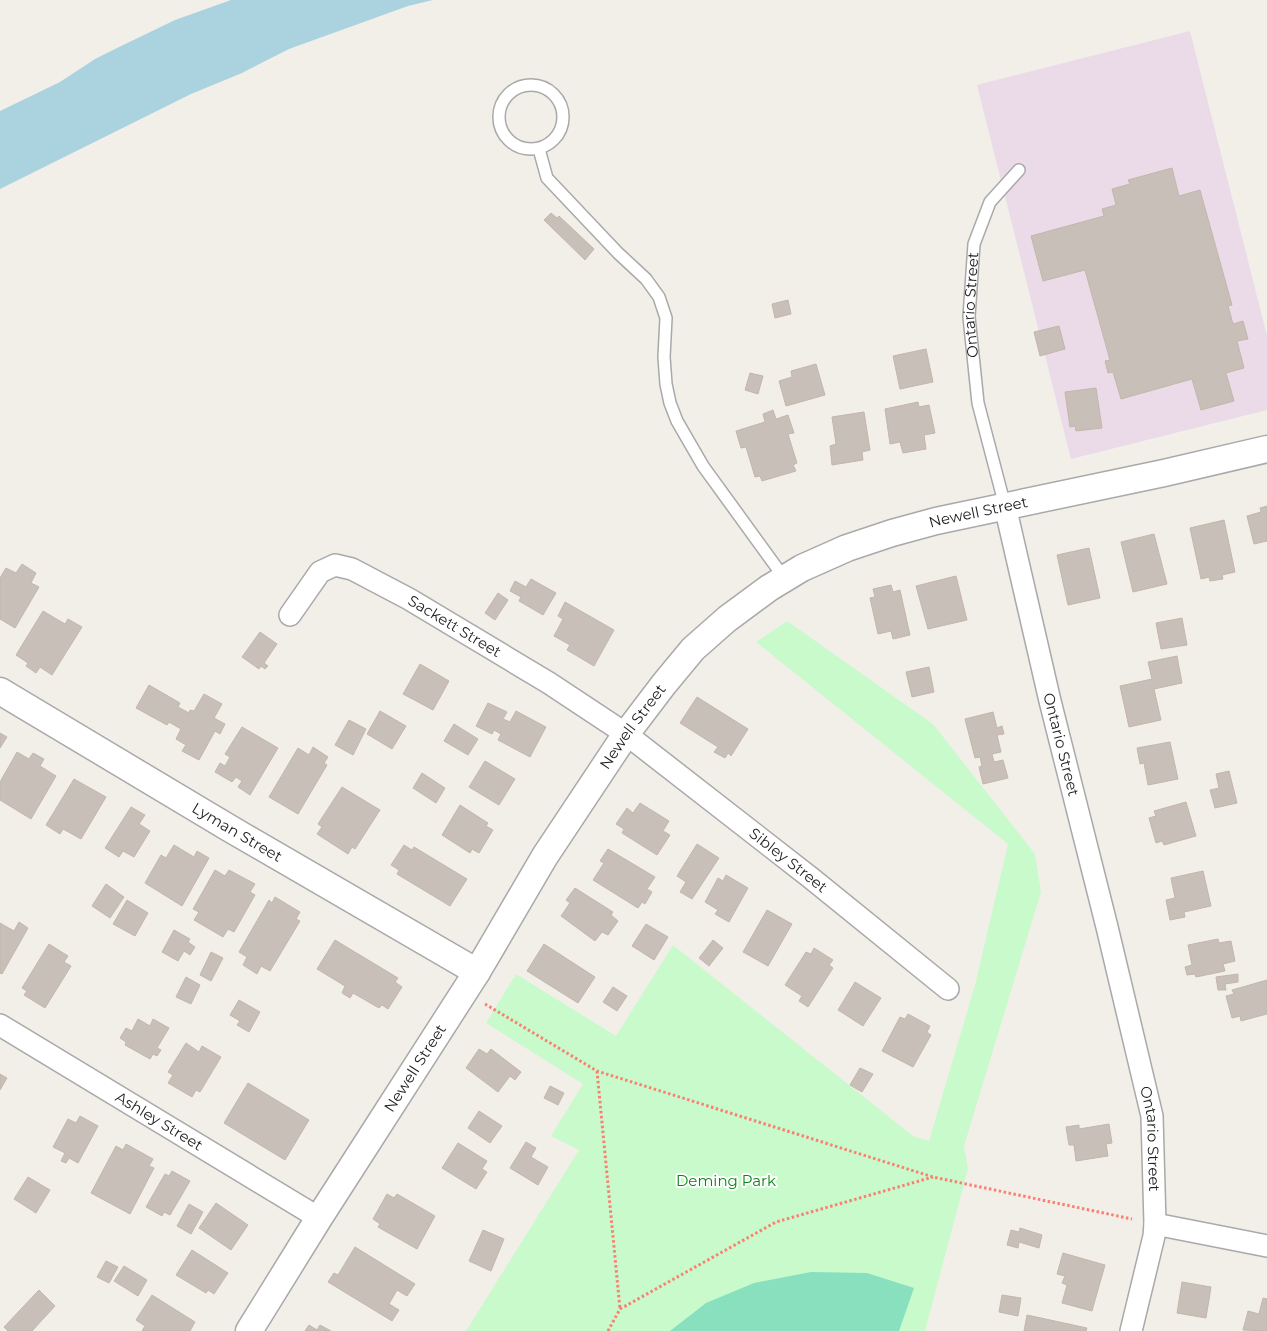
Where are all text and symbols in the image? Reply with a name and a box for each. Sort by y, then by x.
street label: Ontario Street [959,251,982,359]
street label: Newell Street [926,492,1029,532]
street label: Sackett Street [405,591,505,661]
street label: Newell Street [595,680,670,773]
street label: Ontario Street [1039,691,1084,798]
street label: Lyman Street [189,798,286,866]
street label: Sibley Street [746,823,831,896]
street label: Newell Street [380,1020,450,1115]
street label: Ontario Street [1136,1084,1164,1192]
street label: Ashley Street [112,1087,207,1155]
park label: Deming Park [676,1171,776,1190]

